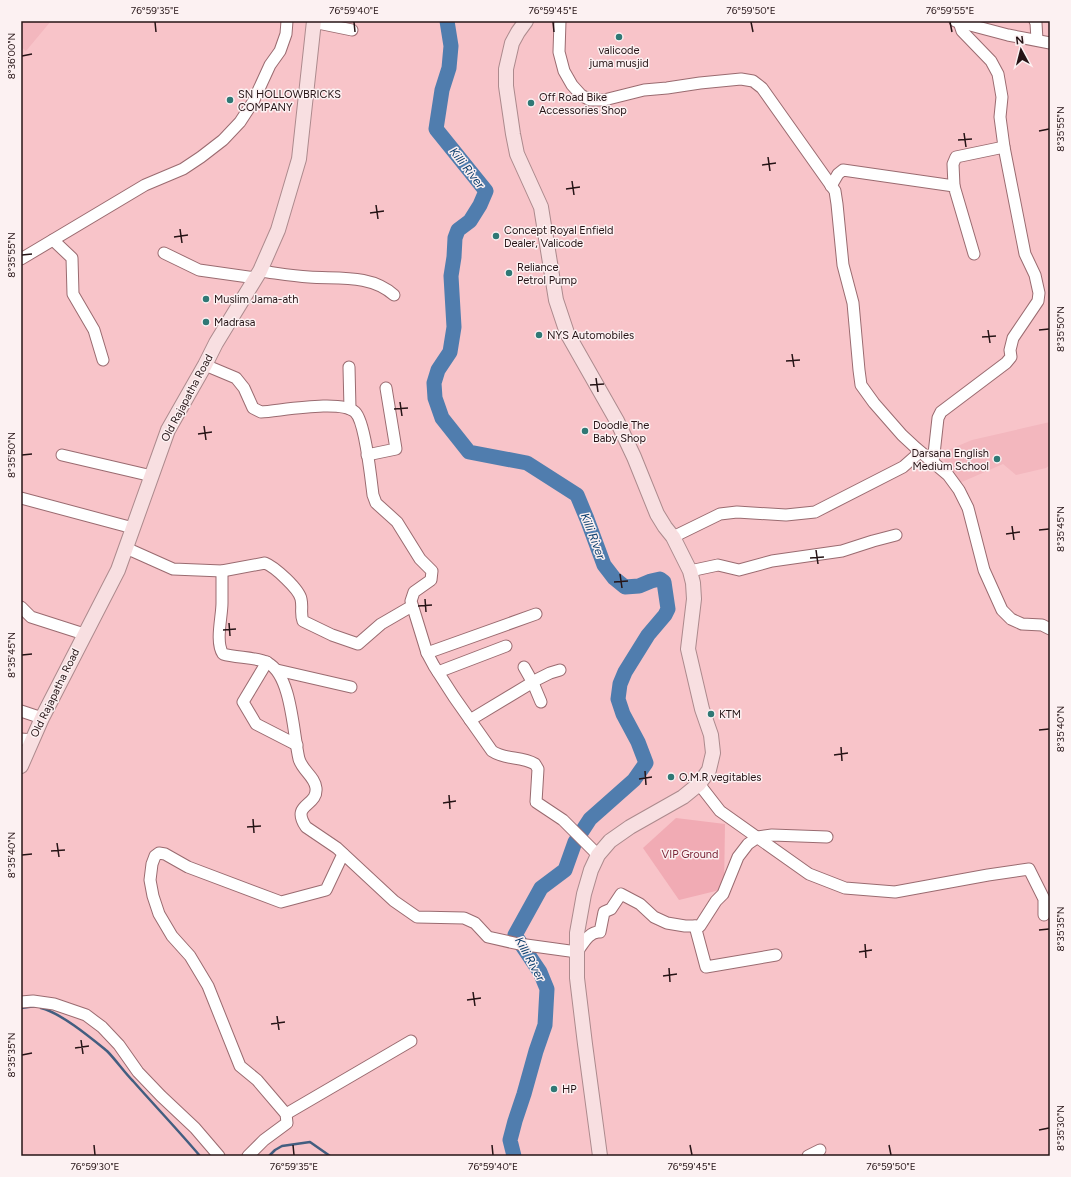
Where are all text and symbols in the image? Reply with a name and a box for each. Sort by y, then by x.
text: 76°59'35"E [131,4,179,17]
text: 76°59'40"E [329,4,379,17]
text: 76°59'45"E [528,4,578,17]
text: 76°59'50"E [726,4,776,17]
text: 76°59'55"E [926,4,974,17]
north arrow [1001,30,1041,70]
marker: valicode juma musjid [614,32,624,42]
text: 8°36'00"N [5,33,18,79]
text: N [1015,34,1025,48]
place label: valicode juma musjid [588,44,649,70]
place label: SN HOLLOWBRICKS COMPANY [238,88,341,114]
place label: Off Road Bike Accessories Shop [539,91,627,117]
marker: SN HOLLOWBRICKS COMPANY [225,95,235,105]
marker: Off Road Bike Accessories Shop [526,98,536,108]
text: 8°35'55"N [1054,106,1067,152]
water label: Killi River [447,145,488,192]
place label: Concept Royal Enfield Dealer, Valicode [504,224,613,250]
marker: Concept Royal Enfield Dealer, Valicode [491,231,501,241]
text: 8°35'55"N [5,232,18,278]
place label: Reliance Petrol Pump [517,261,577,287]
marker: Reliance Petrol Pump [504,268,514,278]
place label: Muslim Jama-ath [214,293,298,306]
marker: Muslim Jama-ath [201,294,211,304]
text: 8°35'50"N [1054,306,1067,352]
place label: Madrasa [214,316,255,329]
marker: Madrasa [201,317,211,327]
place label: NYS Automobiles [547,329,634,342]
marker: NYS Automobiles [534,330,544,340]
street label: Old Rajapatha Road [158,352,216,444]
place label: Doodle The Baby Shop [593,419,649,445]
marker: Doodle The Baby Shop [580,426,590,436]
text: 8°35'50"N [5,432,18,478]
place label: Darsana English Medium School [912,447,989,473]
marker: Darsana English Medium School [992,454,1002,464]
text: 8°35'45"N [1054,506,1067,552]
water label: Killi River [578,511,609,562]
text: 8°35'45"N [5,632,18,678]
street label: Old Rajapatha Road [28,646,82,740]
text: 8°35'40"N [1054,706,1067,752]
place label: KTM [719,708,741,721]
marker: KTM [706,709,716,719]
place label: O.M.R vegitables [679,771,761,784]
marker: O.M.R vegitables [666,772,676,782]
text: 8°35'40"N [5,832,18,878]
park label: VIP Ground [662,848,718,861]
text: 8°35'35"N [1054,906,1067,952]
water label: Killi River [512,934,548,984]
text: 8°35'35"N [5,1032,18,1078]
place label: HP [562,1083,577,1096]
marker: HP [549,1084,559,1094]
text: 8°35'30"N [1054,1105,1067,1151]
text: 76°59'30"E [70,1160,120,1173]
text: 76°59'35"E [270,1160,318,1173]
text: 76°59'40"E [468,1160,518,1173]
text: 76°59'45"E [667,1160,717,1173]
text: 76°59'50"E [866,1160,916,1173]

